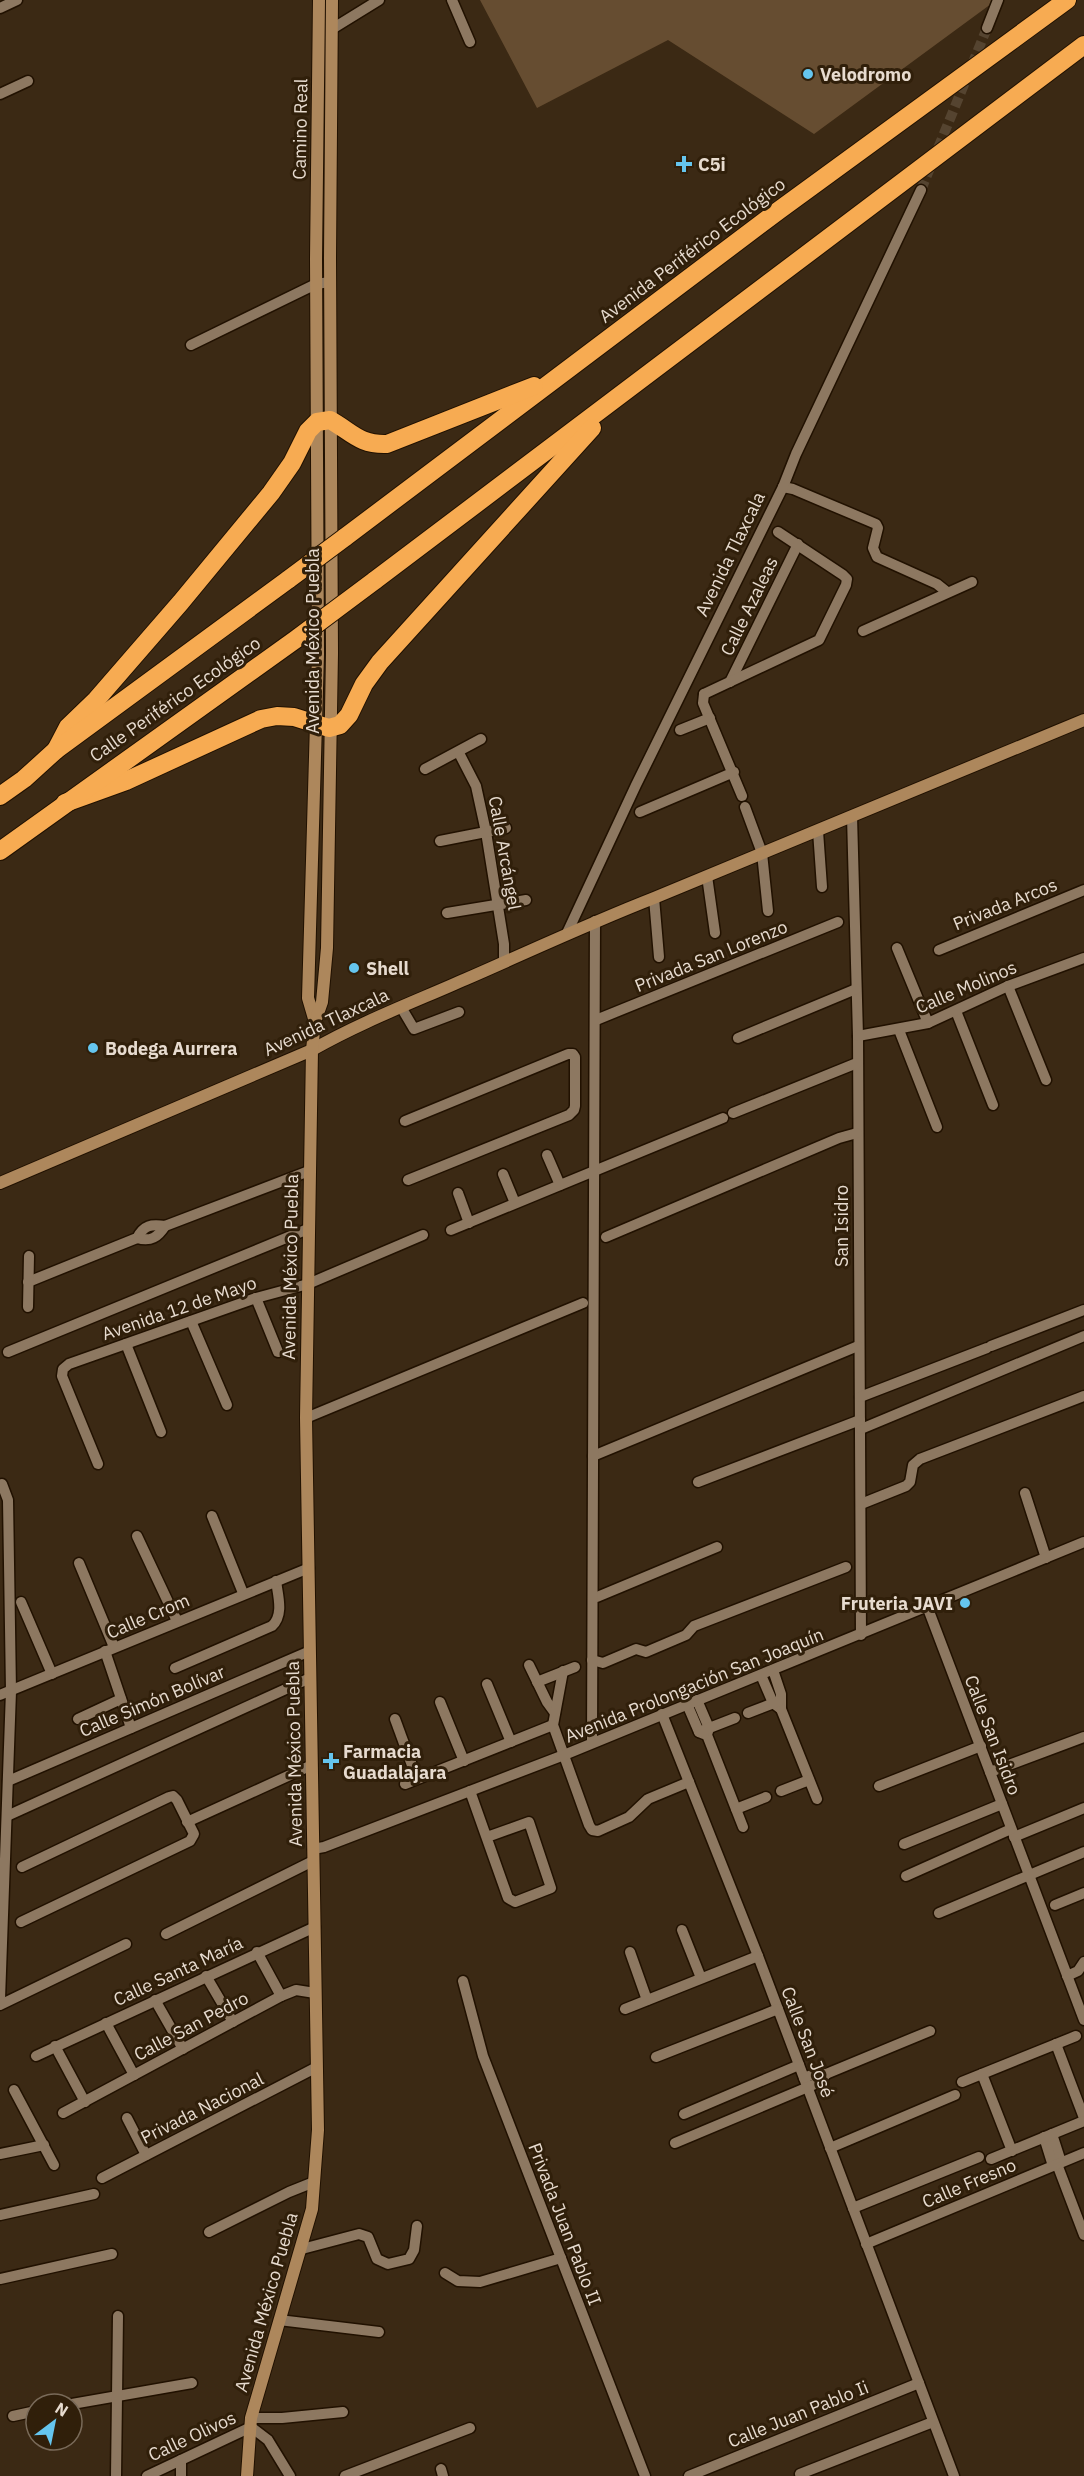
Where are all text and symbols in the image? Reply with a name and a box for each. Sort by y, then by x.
place label: Velodromo [820,63,911,86]
marker: Velodromo [801,67,815,81]
street label: Camino Real [288,78,312,180]
place label: C5i [698,153,726,176]
marker: C5i [675,155,693,173]
street label: Avenida Periférico Ecológico [594,172,790,328]
street label: Avenida Tlaxcala [690,488,770,620]
street label: Avenida México Puebla [301,548,324,734]
street label: Calle Azaleas [715,553,783,659]
street label: Calle Periférico Ecológico [85,631,265,767]
street label: Calle Arcángel [484,794,526,912]
street label: Privada Arcos [950,873,1060,935]
street label: Privada San Lorenzo [631,915,791,997]
street label: Calle Molinos [912,955,1020,1019]
place label: Shell [366,957,409,980]
marker: Shell [347,961,361,975]
street label: Avenida Tlaxcala [260,983,393,1061]
place label: Bodega Aurrera [105,1037,238,1060]
marker: Bodega Aurrera [86,1041,100,1055]
street label: Avenida México Puebla [277,1173,303,1360]
street label: San Isidro [830,1185,853,1267]
street label: Avenida 12 de Mayo [99,1271,259,1345]
street label: Calle Crom [103,1588,193,1644]
place label: Fruteria JAVI [841,1592,953,1615]
marker: Fruteria JAVI [958,1596,972,1610]
street label: Avenida Prolongación San Joaquín [561,1622,827,1748]
street label: Calle Simón Bolívar [76,1660,229,1742]
street label: Avenida México Puebla [281,1660,307,1847]
street label: Calle San Isidro [960,1672,1026,1798]
place label: Farmacia Guadalajara [343,1740,446,1784]
marker: Farmacia Guadalajara [324,1754,338,1768]
street label: Calle Santa María [110,1931,247,2011]
street label: Calle San José [776,1983,840,2101]
street label: Calle San Pedro [130,1986,252,2066]
street label: Privada Nacional [137,2067,268,2149]
street label: Privada Juan Pablo II [523,2139,607,2309]
street label: Calle Fresno [919,2153,1019,2213]
street label: Avenida México Puebla [229,2209,303,2395]
street label: Calle Juan Pablo Ii [724,2375,872,2453]
north arrow [24,2392,84,2452]
text: N [52,2398,72,2421]
street label: Calle Olivos [144,2406,240,2466]

